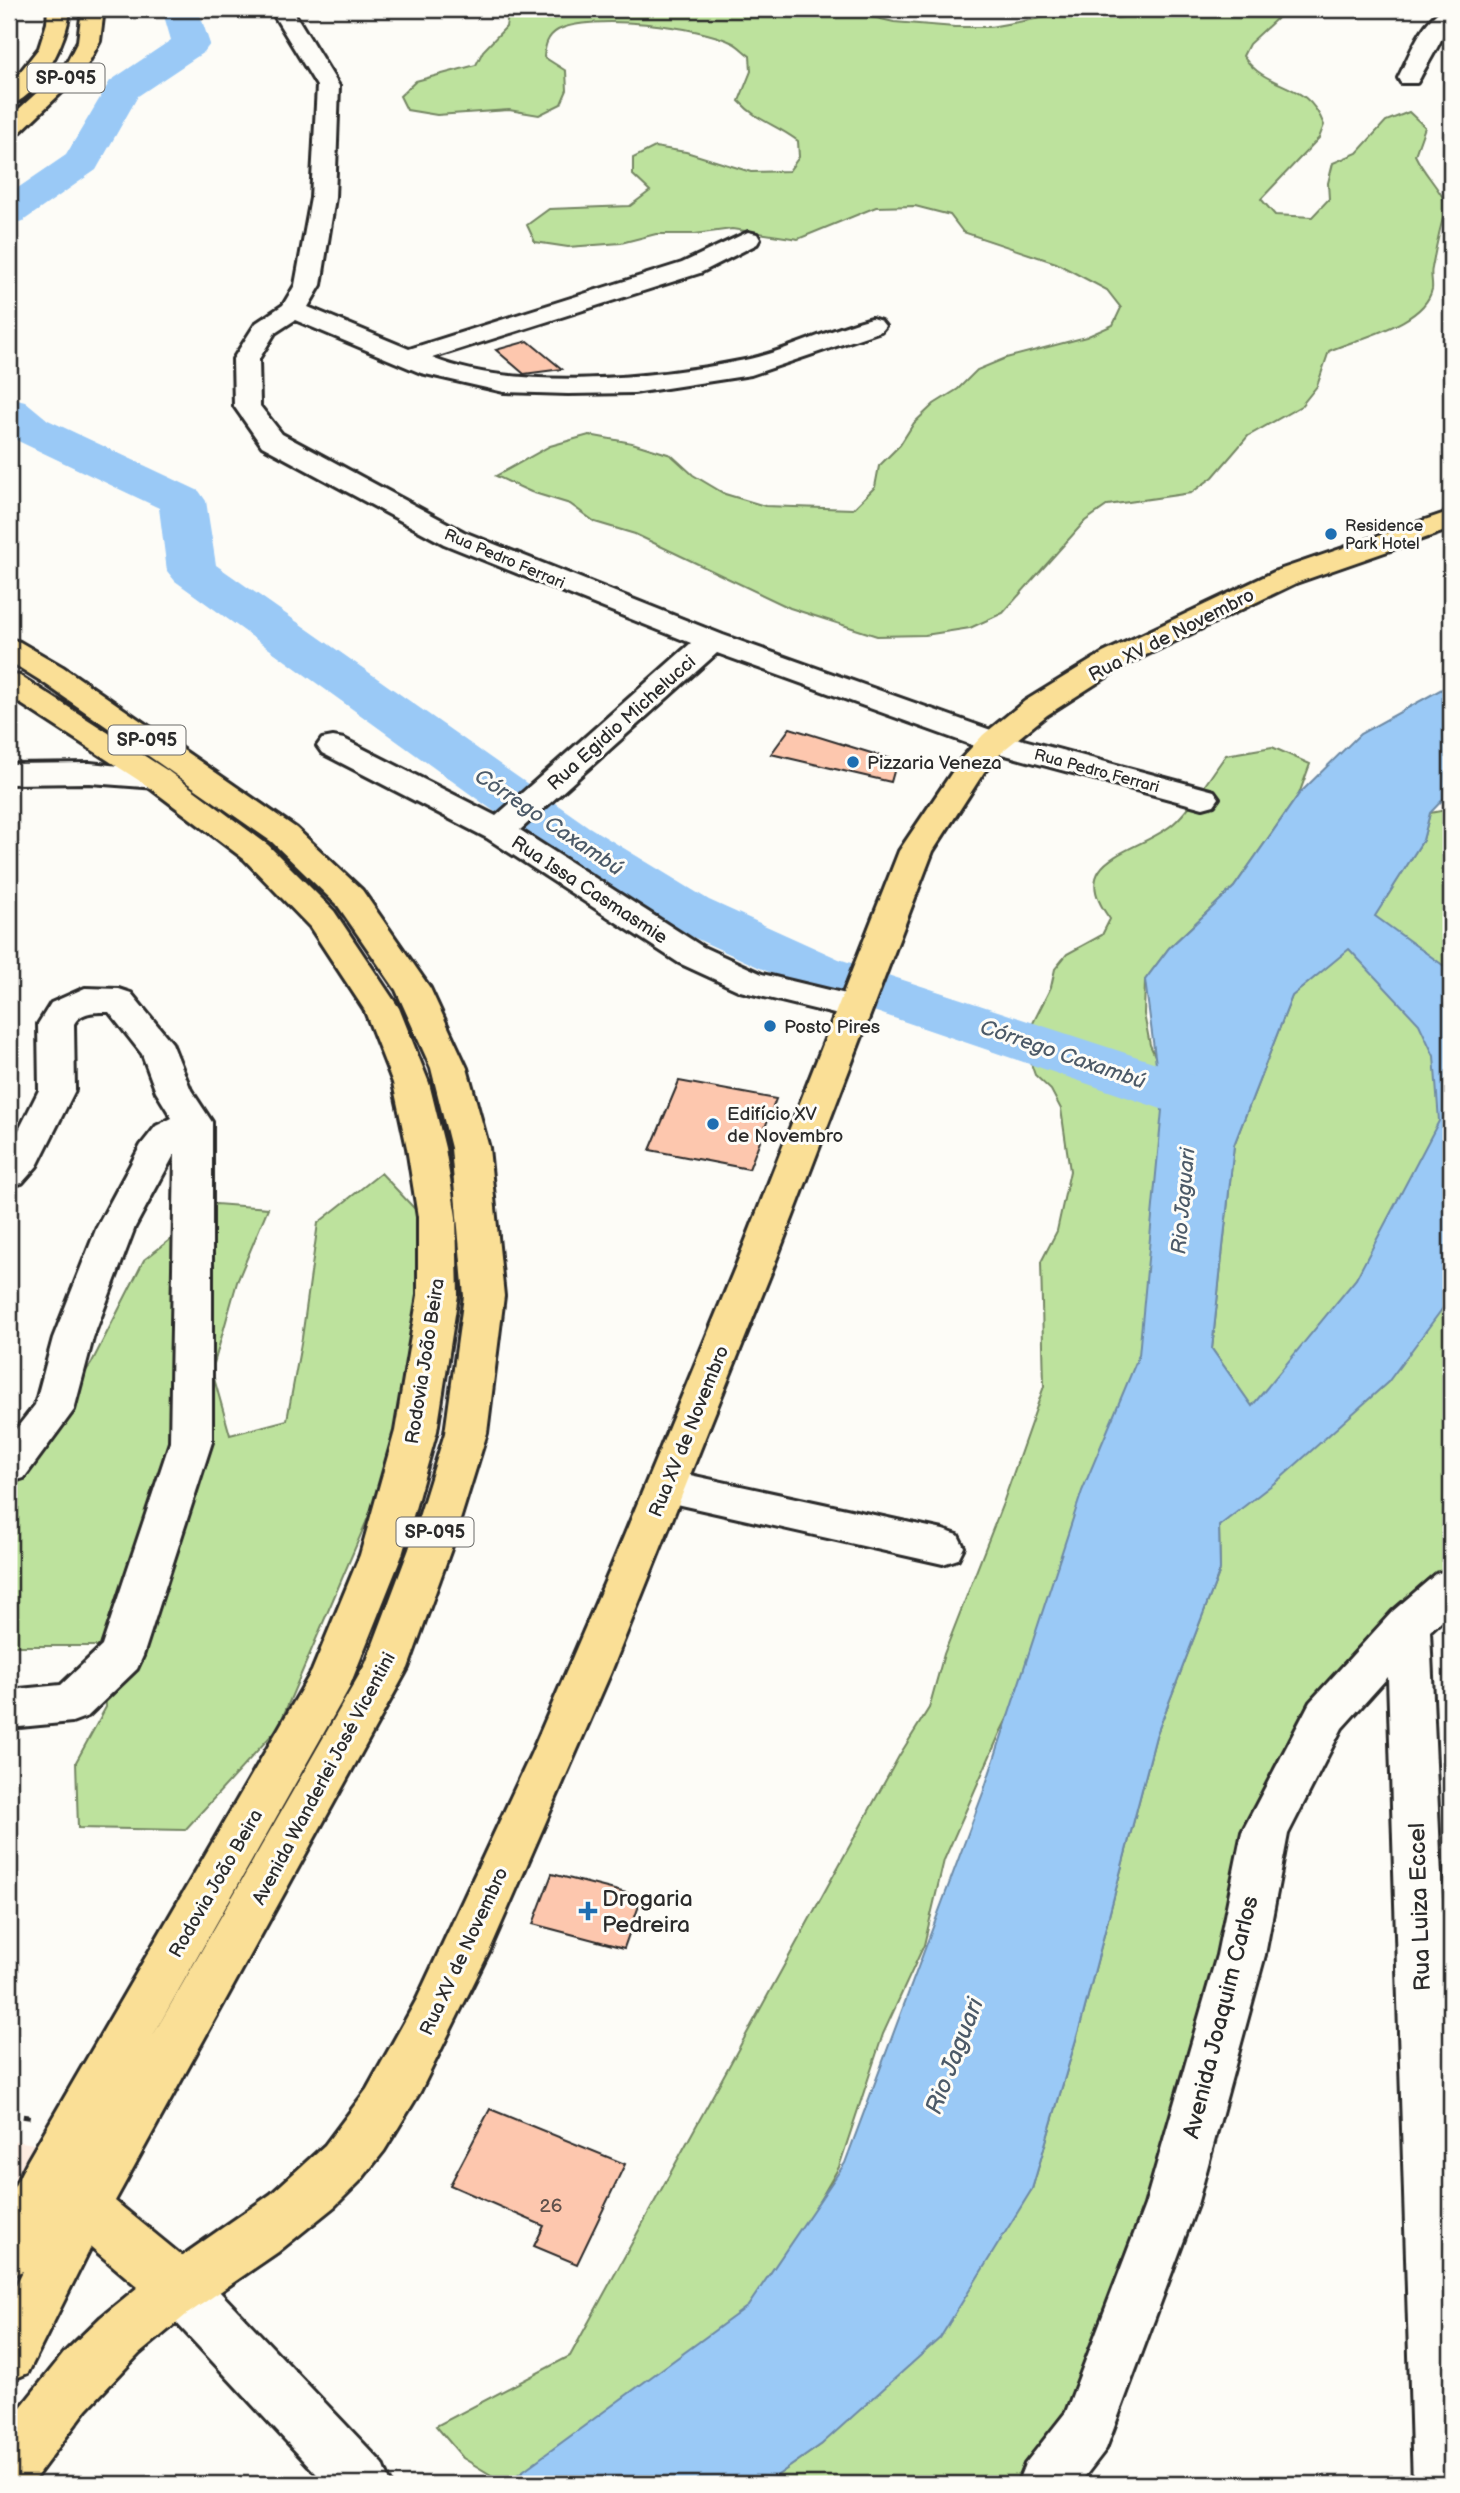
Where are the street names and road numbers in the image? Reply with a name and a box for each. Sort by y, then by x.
road number: SP-095 [28,64,104,92]
street label: Rua Pedro Ferrari [441,525,567,593]
street label: Rua XV de Novembro [1085,584,1258,687]
street label: Rua Egidio Michelucci [543,651,701,796]
road number: SP-095 [108,726,186,754]
street label: Rua Pedro Ferrari [1032,746,1161,797]
street label: Rua Issa Casmasmie [507,831,672,949]
street label: Rodovia João Beira [401,1277,450,1446]
street label: Rua XV de Novembro [644,1343,734,1521]
road number: SP-095 [396,1518,474,1546]
street label: Avenida Wanderlei José Vicentini [248,1649,401,1909]
street label: Rodovia João Beira [164,1806,268,1962]
street label: Rua Luiza Eccel [1403,1822,1437,1991]
street label: Rua XV de Novembro [415,1864,513,2039]
street label: Avenida Joaquim Carlos [1177,1893,1265,2141]

